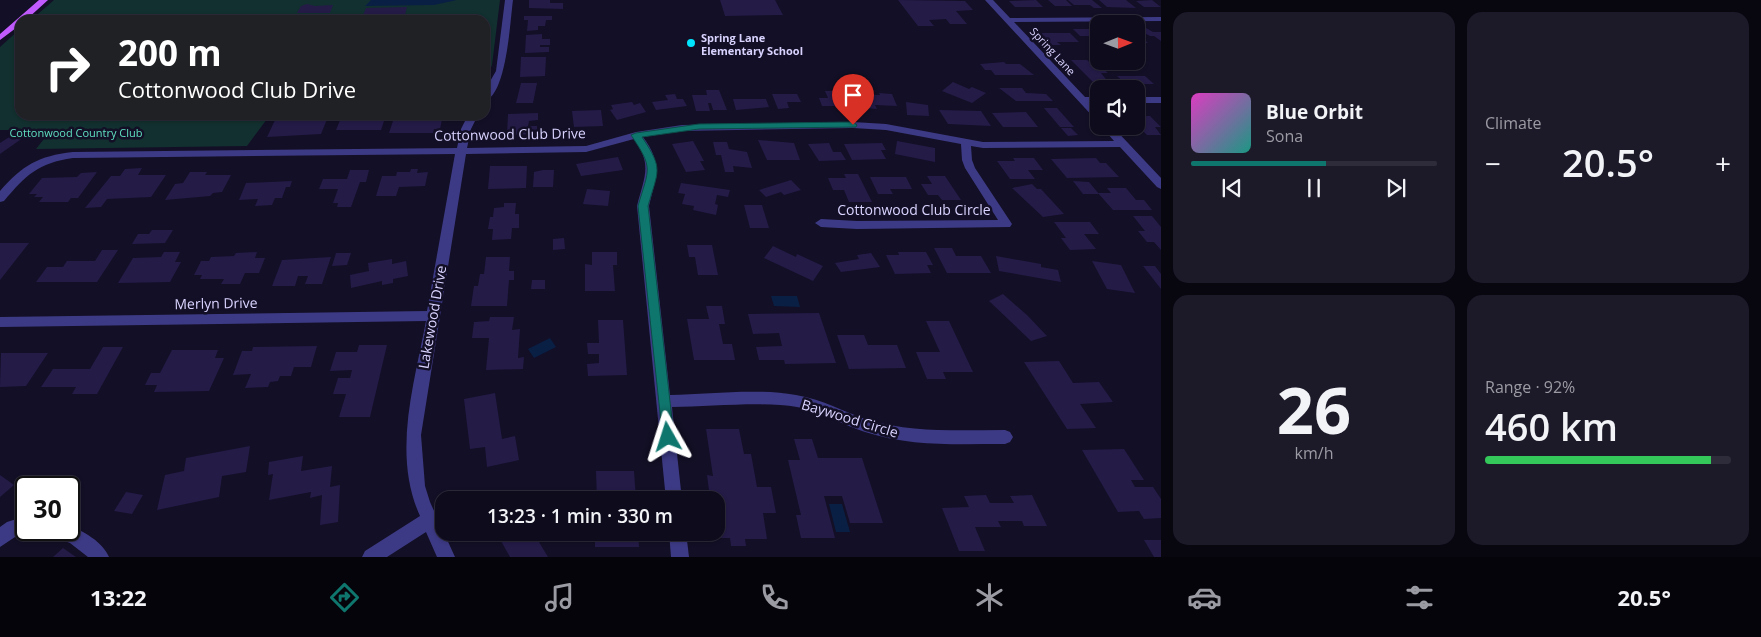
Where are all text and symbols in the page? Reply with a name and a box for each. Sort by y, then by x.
north arrow [1090,15,1145,70]
map controls [1090,15,1145,135]
street label: Spring Lane [1027,24,1079,78]
text: 200 m [118,29,222,76]
place label: Spring Lane Elementary School [701,30,803,58]
icon: right [35,35,100,100]
marker: Spring Lane Elementary School [685,37,697,49]
text: Cottonwood Club Drive [118,74,356,104]
pin [832,74,874,125]
button: sound [1090,80,1145,135]
icon: arrive [839,81,867,109]
text: Blue Orbit [1266,99,1363,125]
text: Climate [1485,112,1542,134]
street label: Cottonwood Club Drive [434,123,586,145]
park label: Cottonwood Country Club [9,125,143,140]
text: Sona [1266,125,1303,147]
text: 20.5° [1562,136,1654,188]
text: − [1485,144,1501,182]
text: + [1715,144,1731,182]
icon: previous [1218,174,1246,202]
icon: pause [1300,174,1328,202]
icon: next [1382,174,1410,202]
street label: Cottonwood Club Circle [837,200,991,219]
street label: Lakewood Drive [414,264,450,370]
street label: Merlyn Drive [174,293,258,313]
text: 26 [1277,365,1351,453]
text: Range · 92% [1485,376,1575,398]
street label: Baywood Circle [799,394,901,442]
text: 460 km [1485,400,1618,452]
position arrow [641,410,693,462]
text: km/h [1295,442,1333,464]
speed limit sign: 30 [15,476,80,541]
text: 13:23 · 1 min · 330 m [487,503,673,529]
icon: directions [327,580,362,615]
icon: music [542,580,577,615]
icon: phone [757,580,792,615]
icon: climate [972,580,1007,615]
icon: car [1187,580,1222,615]
icon: filters [1402,580,1437,615]
text: 13:22 [90,582,147,612]
text: 20.5° [1617,582,1671,612]

